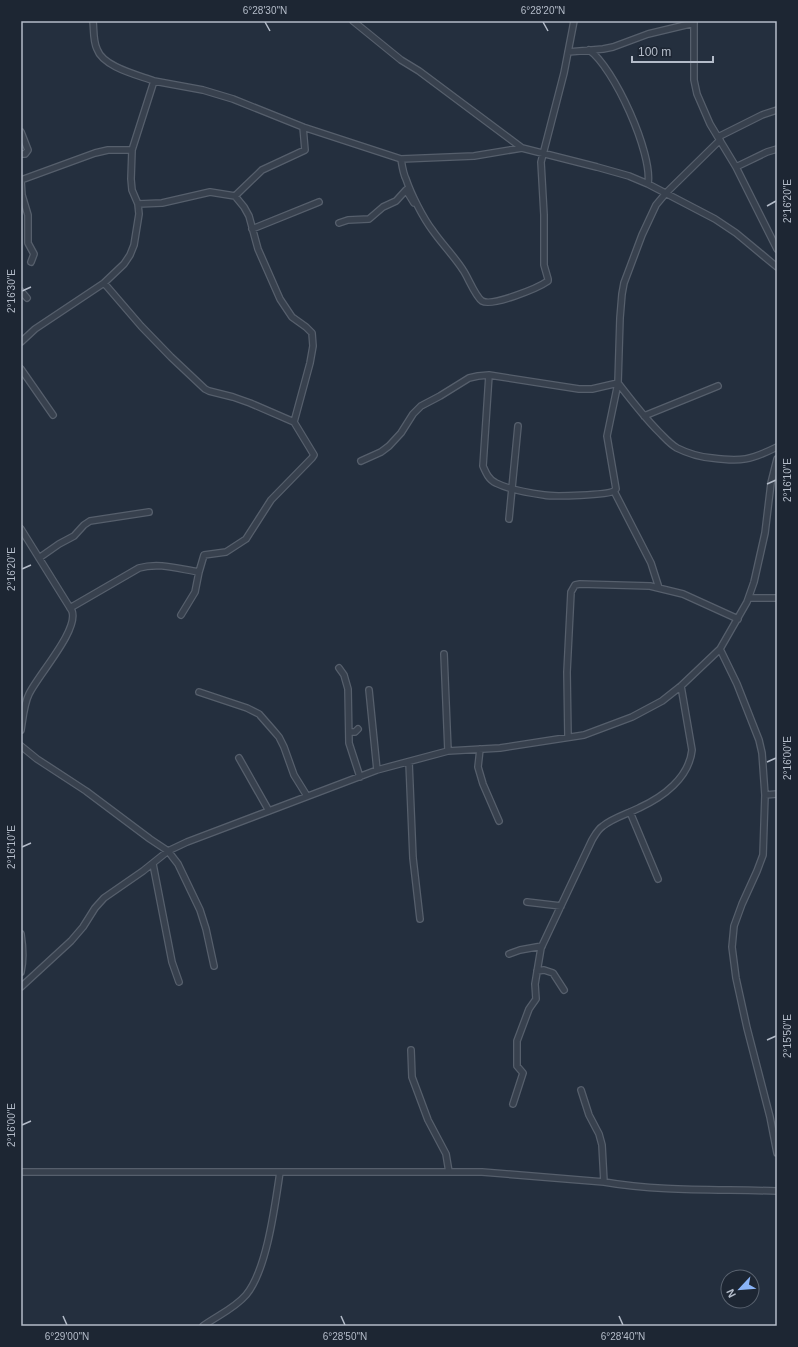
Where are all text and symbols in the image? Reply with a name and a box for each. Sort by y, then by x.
text: 6°28'30"N [243,5,287,16]
text: 6°28'20"N [521,5,565,16]
scale bar [632,38,713,64]
text: 100 m [638,45,671,59]
text: 2°16'20"E [782,179,793,223]
text: 2°16'30"E [6,269,17,313]
text: 2°16'10"E [782,458,793,502]
text: 2°16'20"E [6,547,17,591]
text: 2°16'00"E [782,736,793,780]
text: 2°16'10"E [6,825,17,869]
text: 2°15'50"E [782,1014,793,1058]
text: 2°16'00"E [6,1103,17,1147]
north arrow [720,1269,760,1309]
text: N [724,1287,738,1300]
text: 6°29'00"N [45,1331,89,1342]
text: 6°28'50"N [323,1331,367,1342]
text: 6°28'40"N [601,1331,645,1342]

